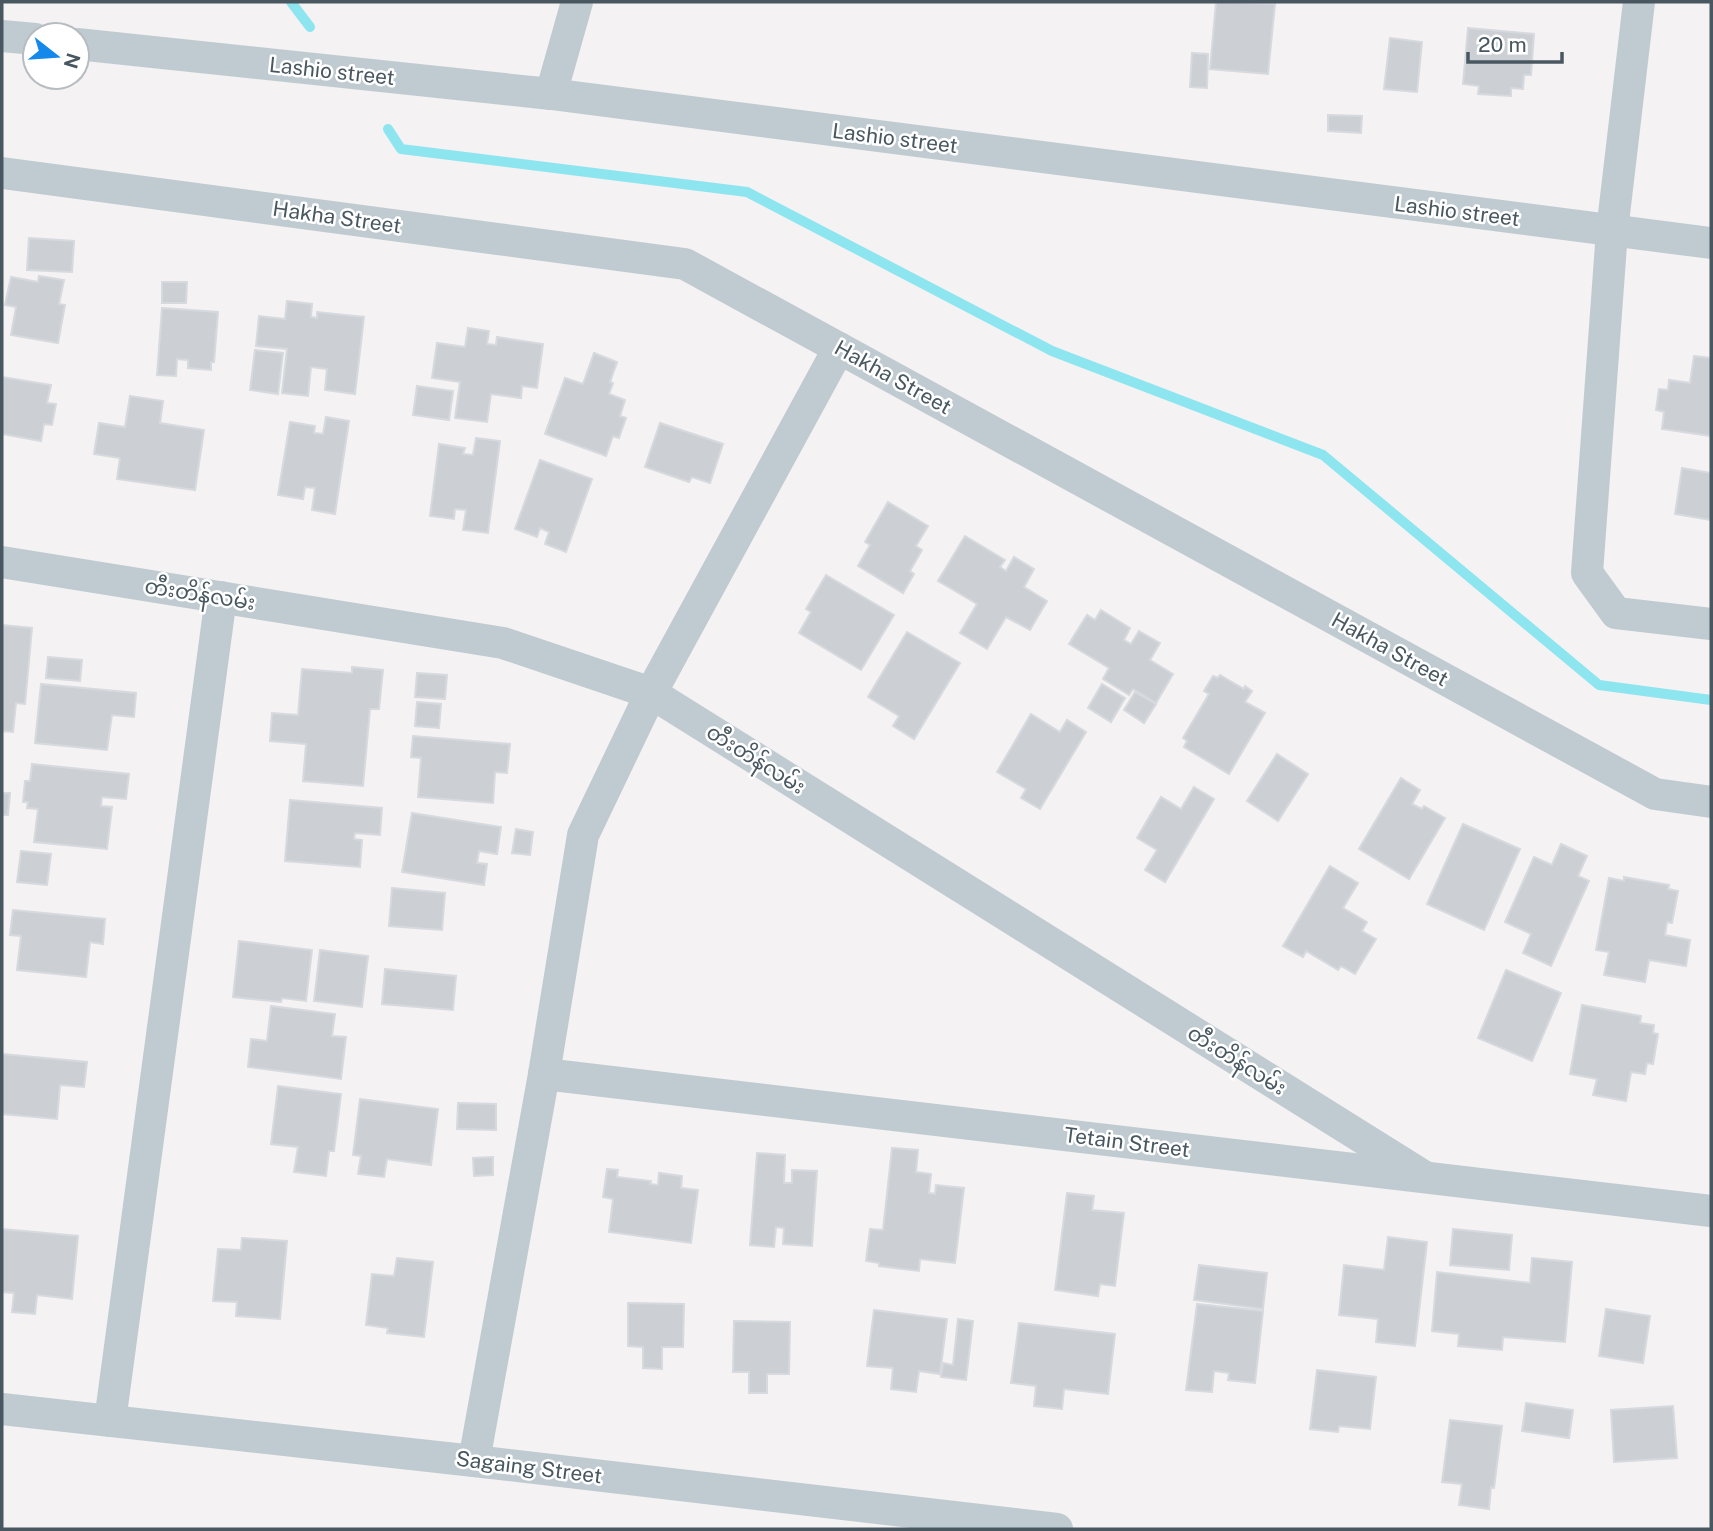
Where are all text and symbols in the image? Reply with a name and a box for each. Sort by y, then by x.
north arrow [21,21,91,91]
scale bar [1468,21,1562,65]
text: 20 m [1478,32,1527,57]
text: N [60,51,85,71]
street label: Lashio street [268,52,396,90]
street label: Lashio street [831,118,959,158]
street label: Lashio street [1393,191,1521,231]
street label: Hakha Street [271,196,403,238]
street label: Hakha Street [830,335,956,419]
street label: တီးတိန်လမ်း [142,570,258,620]
street label: Hakha Street [1327,607,1453,691]
street label: တီးတိန်လမ်း [699,716,812,803]
street label: တီးတိန်လမ်း [1180,1017,1293,1104]
street label: Tetain Street [1063,1122,1191,1162]
street label: Sagaing Street [455,1446,603,1488]

